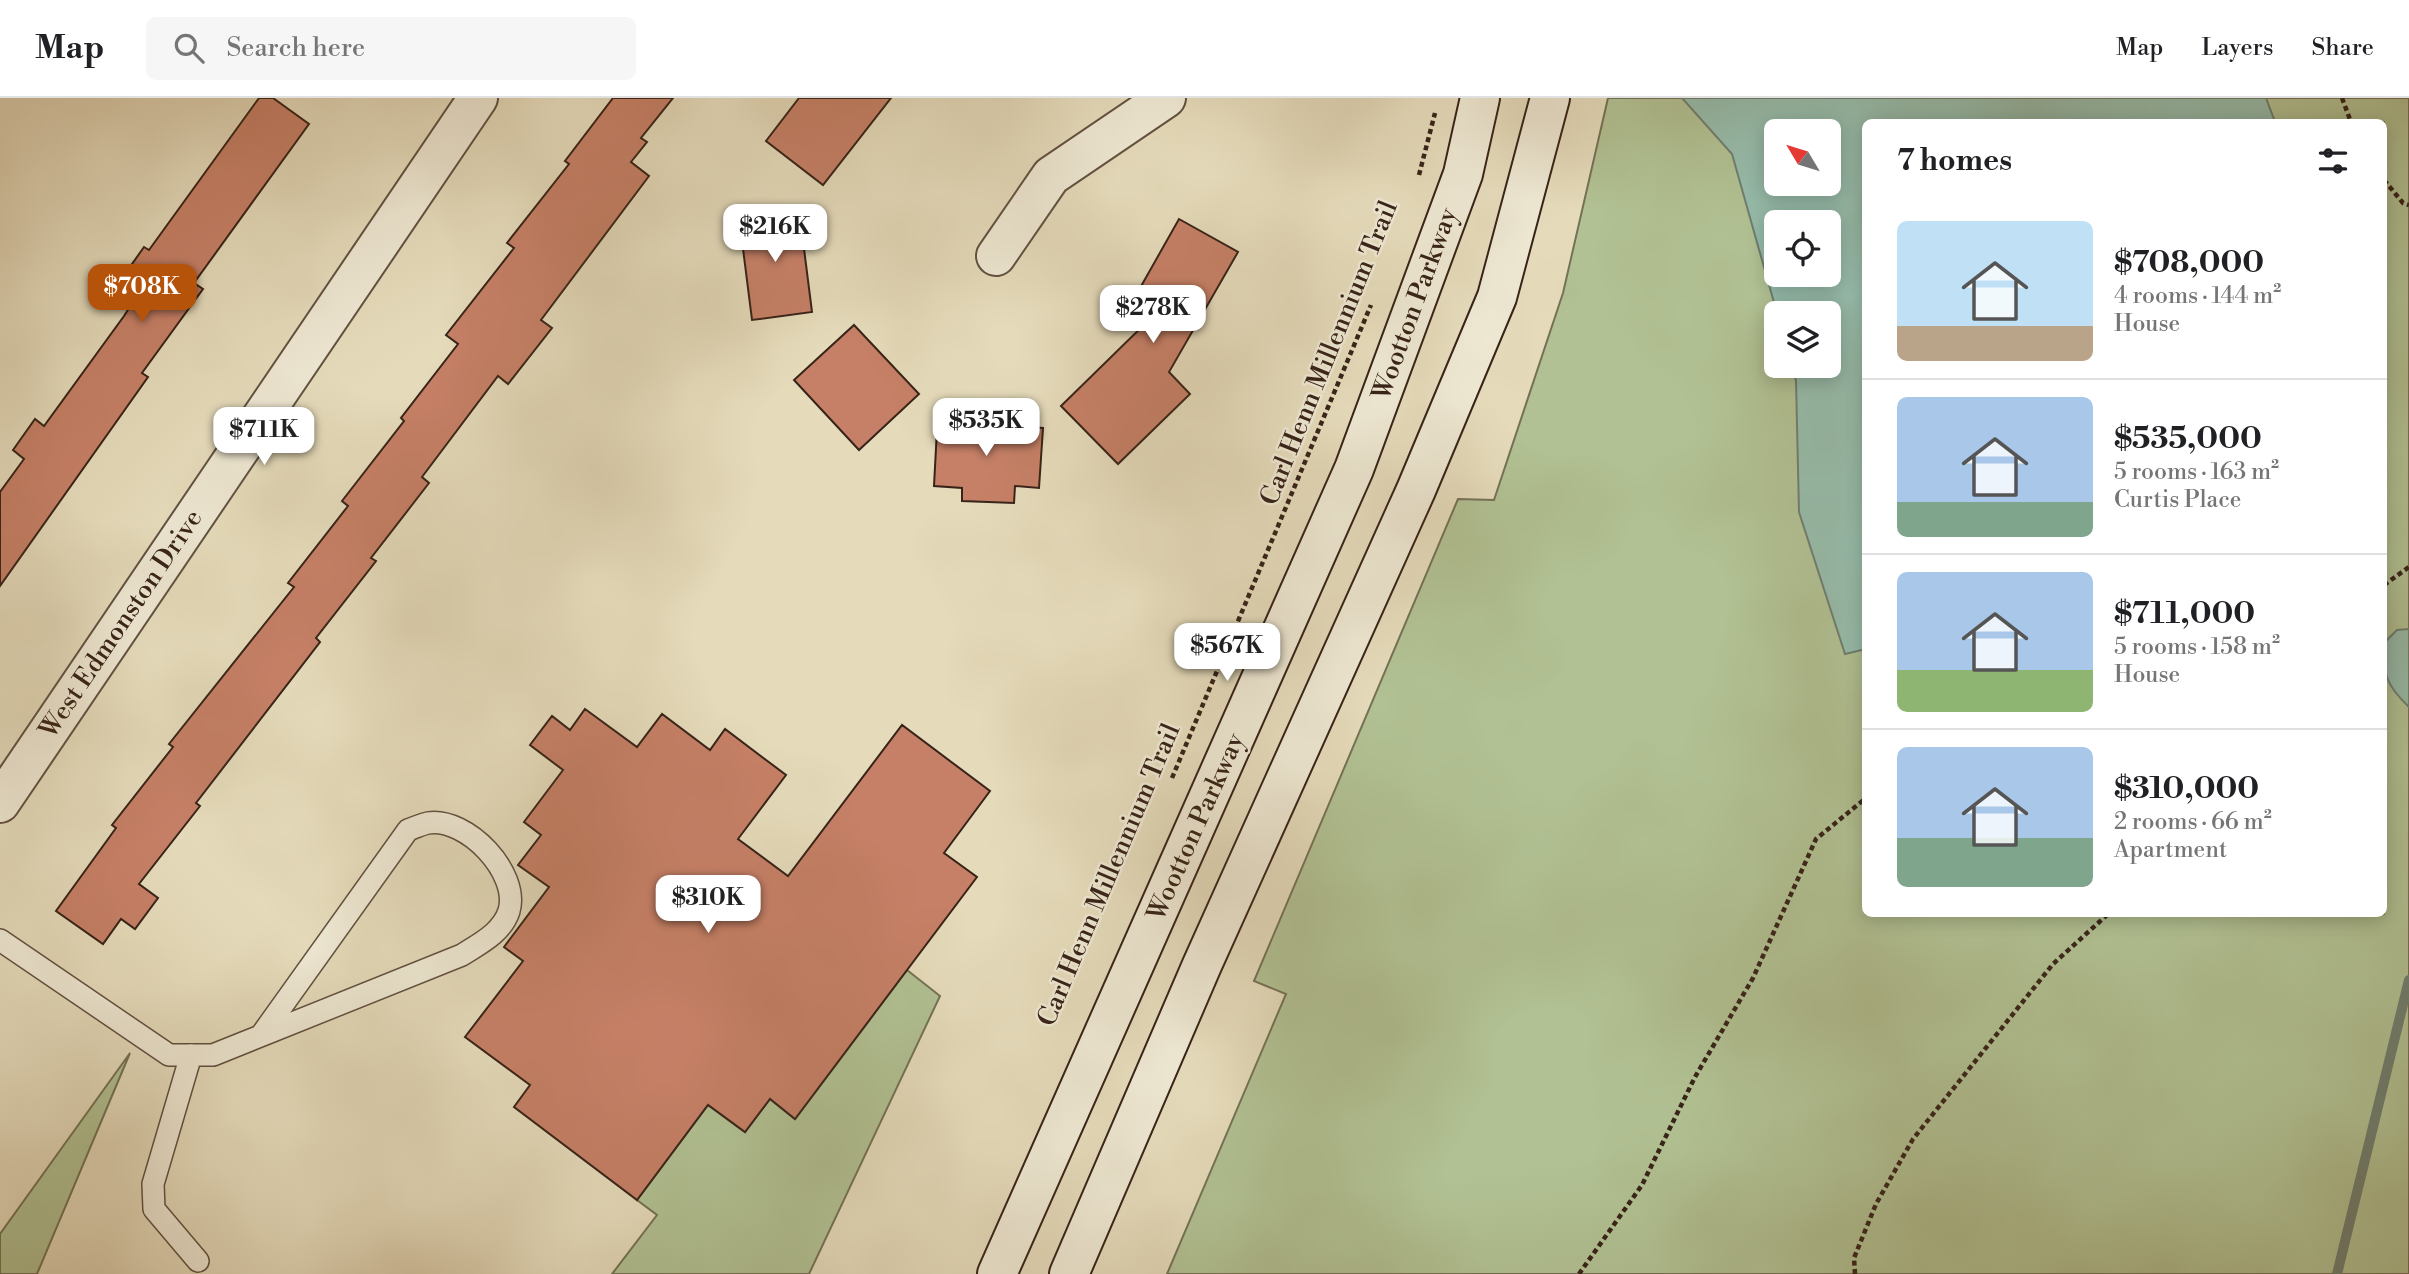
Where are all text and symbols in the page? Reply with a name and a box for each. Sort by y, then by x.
search box [146,17,636,80]
text: Map [35,28,104,69]
icon: search [170,29,208,67]
text: Search here [226,32,365,64]
text: Map [2116,33,2163,63]
text: Layers [2201,33,2273,63]
text: Share [2311,33,2374,63]
north arrow [1764,119,1841,196]
map controls [1764,119,1841,378]
text: 7 homes [1897,142,2012,180]
icon: filters [2314,142,2352,180]
street label: Carl Henn Millennium Trail [1253,196,1405,510]
street label: Wootton Parkway [1365,203,1465,405]
pin: $216K [726,204,824,264]
button: locate [1764,210,1841,287]
text: $216K [739,213,811,241]
text: $708,000 [2114,244,2264,282]
icon: home [1953,249,2037,333]
pin: $708K [93,264,191,324]
text: $708K [104,273,180,301]
text: 4 rooms · 144 m² [2114,282,2281,310]
pin: $278K [1104,286,1202,345]
text: $278K [1116,294,1190,322]
button: layers [1764,301,1841,378]
text: House [2114,310,2180,338]
pin: $535K [937,398,1035,458]
text: $535K [949,407,1023,435]
pin: $711K [215,408,313,467]
text: $711K [229,416,299,444]
text: $535,000 [2114,420,2262,458]
icon: home [1953,425,2037,509]
text: 5 rooms · 163 m² [2114,458,2279,486]
text: Curtis Place [2114,486,2241,514]
street label: West Edmonston Drive [32,504,209,745]
text: $711,000 [2114,595,2255,633]
icon: home [1953,600,2037,684]
pin: $567K [1178,624,1276,683]
text: $567K [1190,632,1264,660]
text: 5 rooms · 158 m² [2114,633,2280,661]
text: House [2114,661,2180,689]
street label: Carl Henn Millennium Trail [1031,719,1187,1031]
street label: Wootton Parkway [1140,728,1252,927]
text: $310,000 [2114,770,2259,808]
icon: home [1953,775,2037,859]
text: 2 rooms · 66 m² [2114,808,2272,836]
text: Apartment [2114,836,2227,864]
pin: $310K [659,876,757,935]
text: $310K [672,884,744,912]

